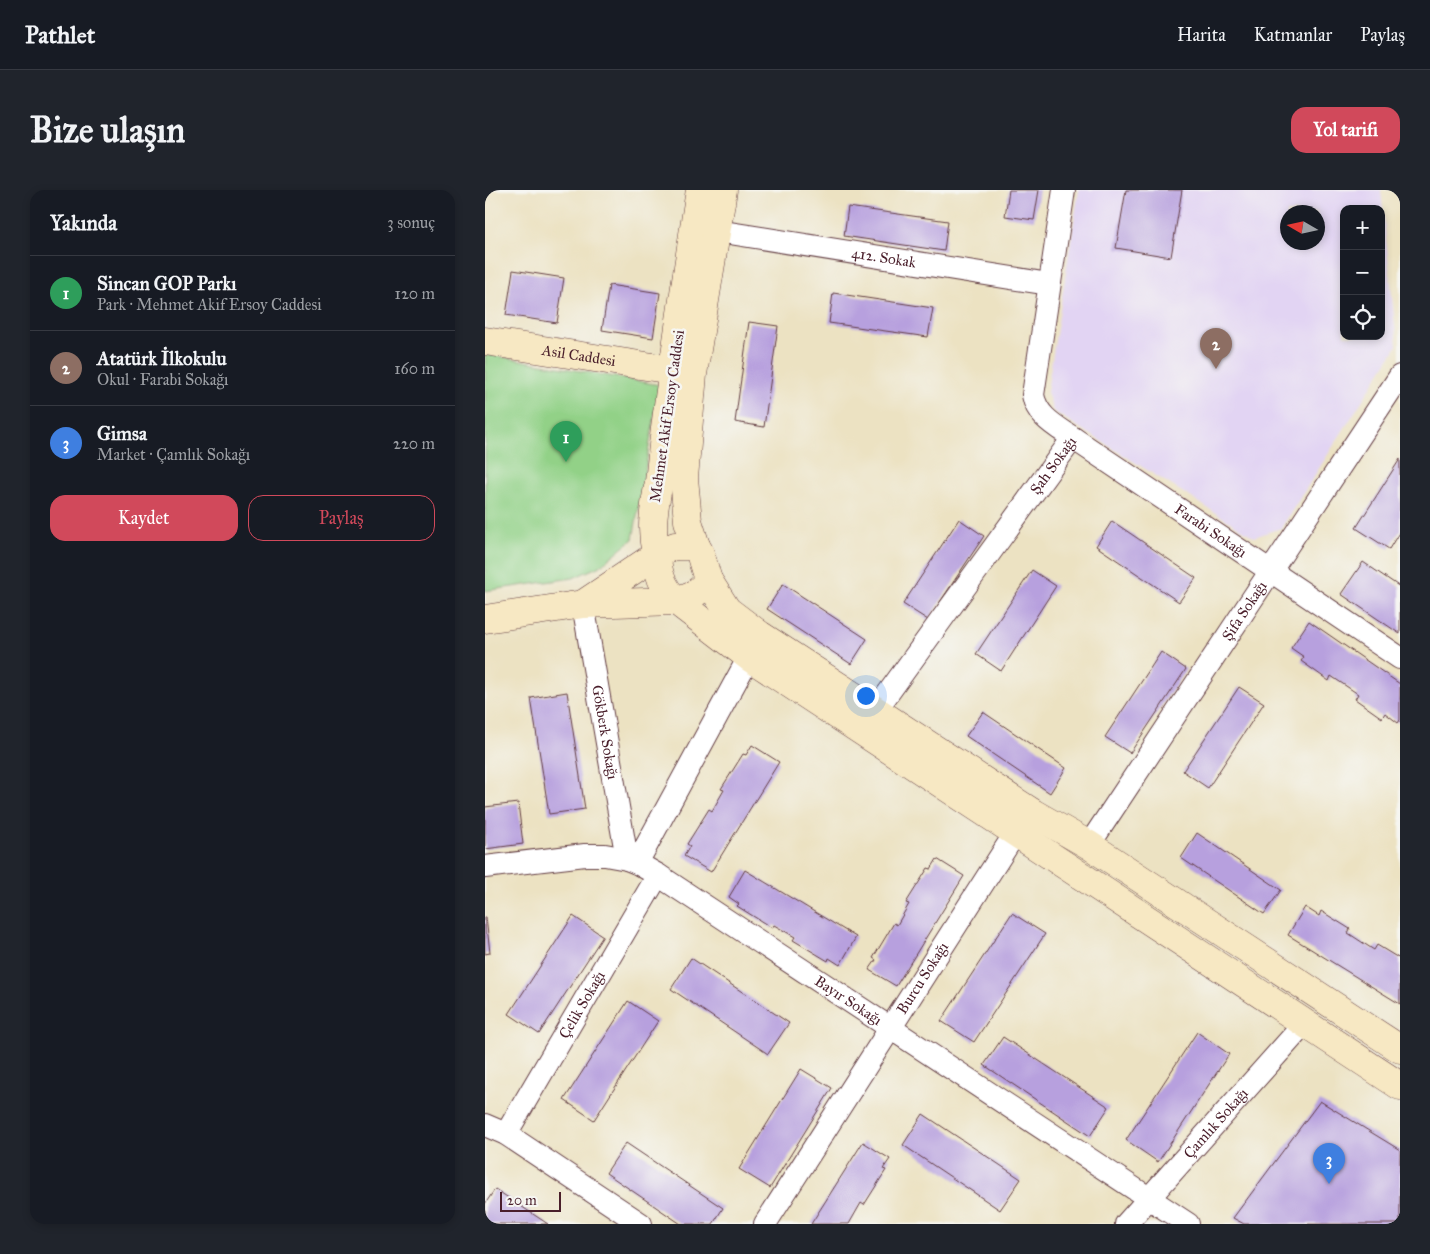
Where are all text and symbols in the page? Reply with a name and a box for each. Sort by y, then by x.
text: Pathlet [25,20,95,50]
text: Harita [1177,24,1226,46]
text: Katmanlar [1254,24,1332,46]
text: Paylaş [1360,24,1405,46]
button: Yol tarifi [1291,107,1400,153]
text: Bize ulaşın [30,109,185,152]
north arrow [1280,205,1325,250]
map controls [1340,205,1385,340]
button: + [1340,205,1385,250]
text: Yakında [50,210,117,236]
text: 3 sonuç [387,213,435,232]
street label: 412. Sokak [850,244,917,272]
button: − [1340,250,1385,295]
text: Sincan GOP Parkı [97,272,237,295]
text: 1 [63,284,69,303]
text: 120 m [395,284,435,303]
text: Park · Mehmet Akif Ersoy Caddesi [97,295,322,314]
button: locate [1340,295,1385,340]
pin: 2 [1200,328,1232,369]
street label: Mehmet Akif Ersoy Caddesi [646,329,688,503]
street label: Asil Caddesi [540,341,617,370]
text: Atatürk İlkokulu [97,347,227,370]
text: 2 [62,359,70,378]
text: 160 m [394,359,435,378]
text: Okul · Farabi Sokağı [97,370,228,389]
pin: 1 [550,421,582,462]
text: Gimsa [97,422,147,445]
street label: Şah Sokağı [1026,433,1080,498]
text: 3 [63,434,69,453]
text: 220 m [393,434,435,453]
text: Market · Çamlık Sokağı [97,445,250,464]
button: Kaydet [50,495,238,541]
button: Paylaş [248,495,435,541]
street label: Farabi Sokağı [1171,500,1250,561]
street label: Şifa Sokağı [1218,577,1271,644]
your location [853,683,879,709]
street label: Gökberk Sokağı [588,684,622,781]
street label: Burcu Sokağı [893,939,952,1017]
street label: Çelik Sokağı [555,968,609,1042]
street label: Bayır Sokağı [811,972,885,1029]
street label: Çamlık Sokağı [1180,1084,1252,1162]
pin: 3 [1313,1143,1345,1184]
scale bar [500,1189,561,1212]
text: 20 m [507,1192,537,1209]

